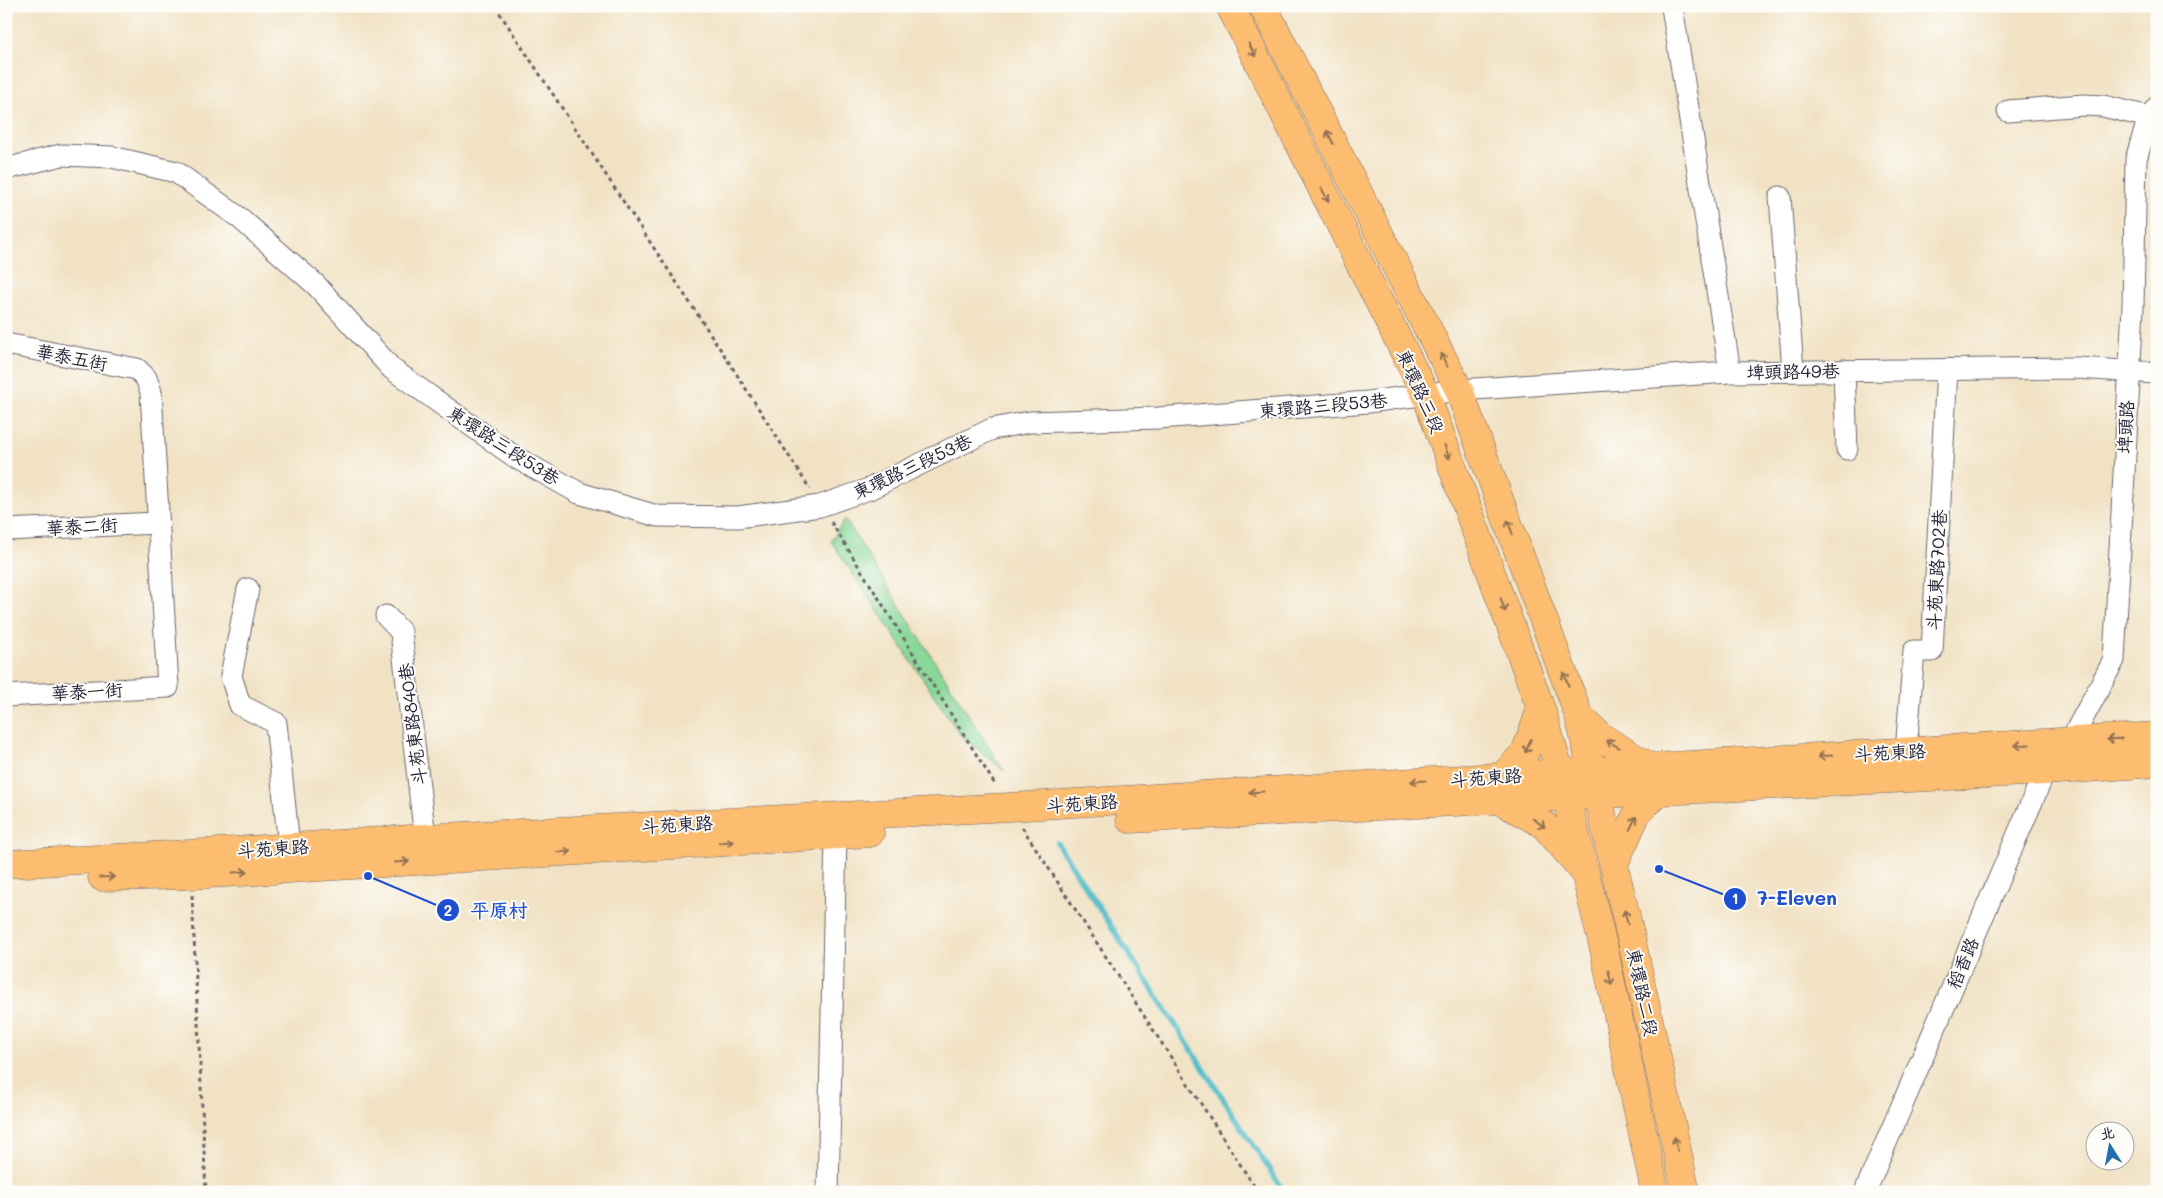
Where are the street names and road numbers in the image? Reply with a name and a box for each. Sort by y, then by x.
street label: 華泰五街 [34,338,110,376]
street label: 東環路三段 [1392,345,1450,437]
street label: 埤頭路49巷 [1746,358,1840,384]
street label: 東環路三段53巷 [1258,387,1388,423]
street label: 埤頭路 [2112,399,2138,455]
street label: 東環路三段53巷 [443,400,565,490]
street label: 東環路三段53巷 [848,428,976,504]
street label: 斗苑東路702巷 [1921,509,1951,631]
street label: 華泰二街 [45,512,119,540]
street label: 斗苑東路840巷 [393,662,431,786]
street label: 華泰一街 [50,677,124,705]
street label: 斗苑東路 [1853,738,1927,766]
street label: 斗苑東路 [1449,763,1523,791]
street label: 斗苑東路 [1045,789,1119,817]
street label: 斗苑東路 [640,810,714,838]
street label: 斗苑東路 [236,834,310,862]
street label: 稻香路 [1940,933,1984,993]
street label: 東環路二段 [1622,945,1664,1039]

